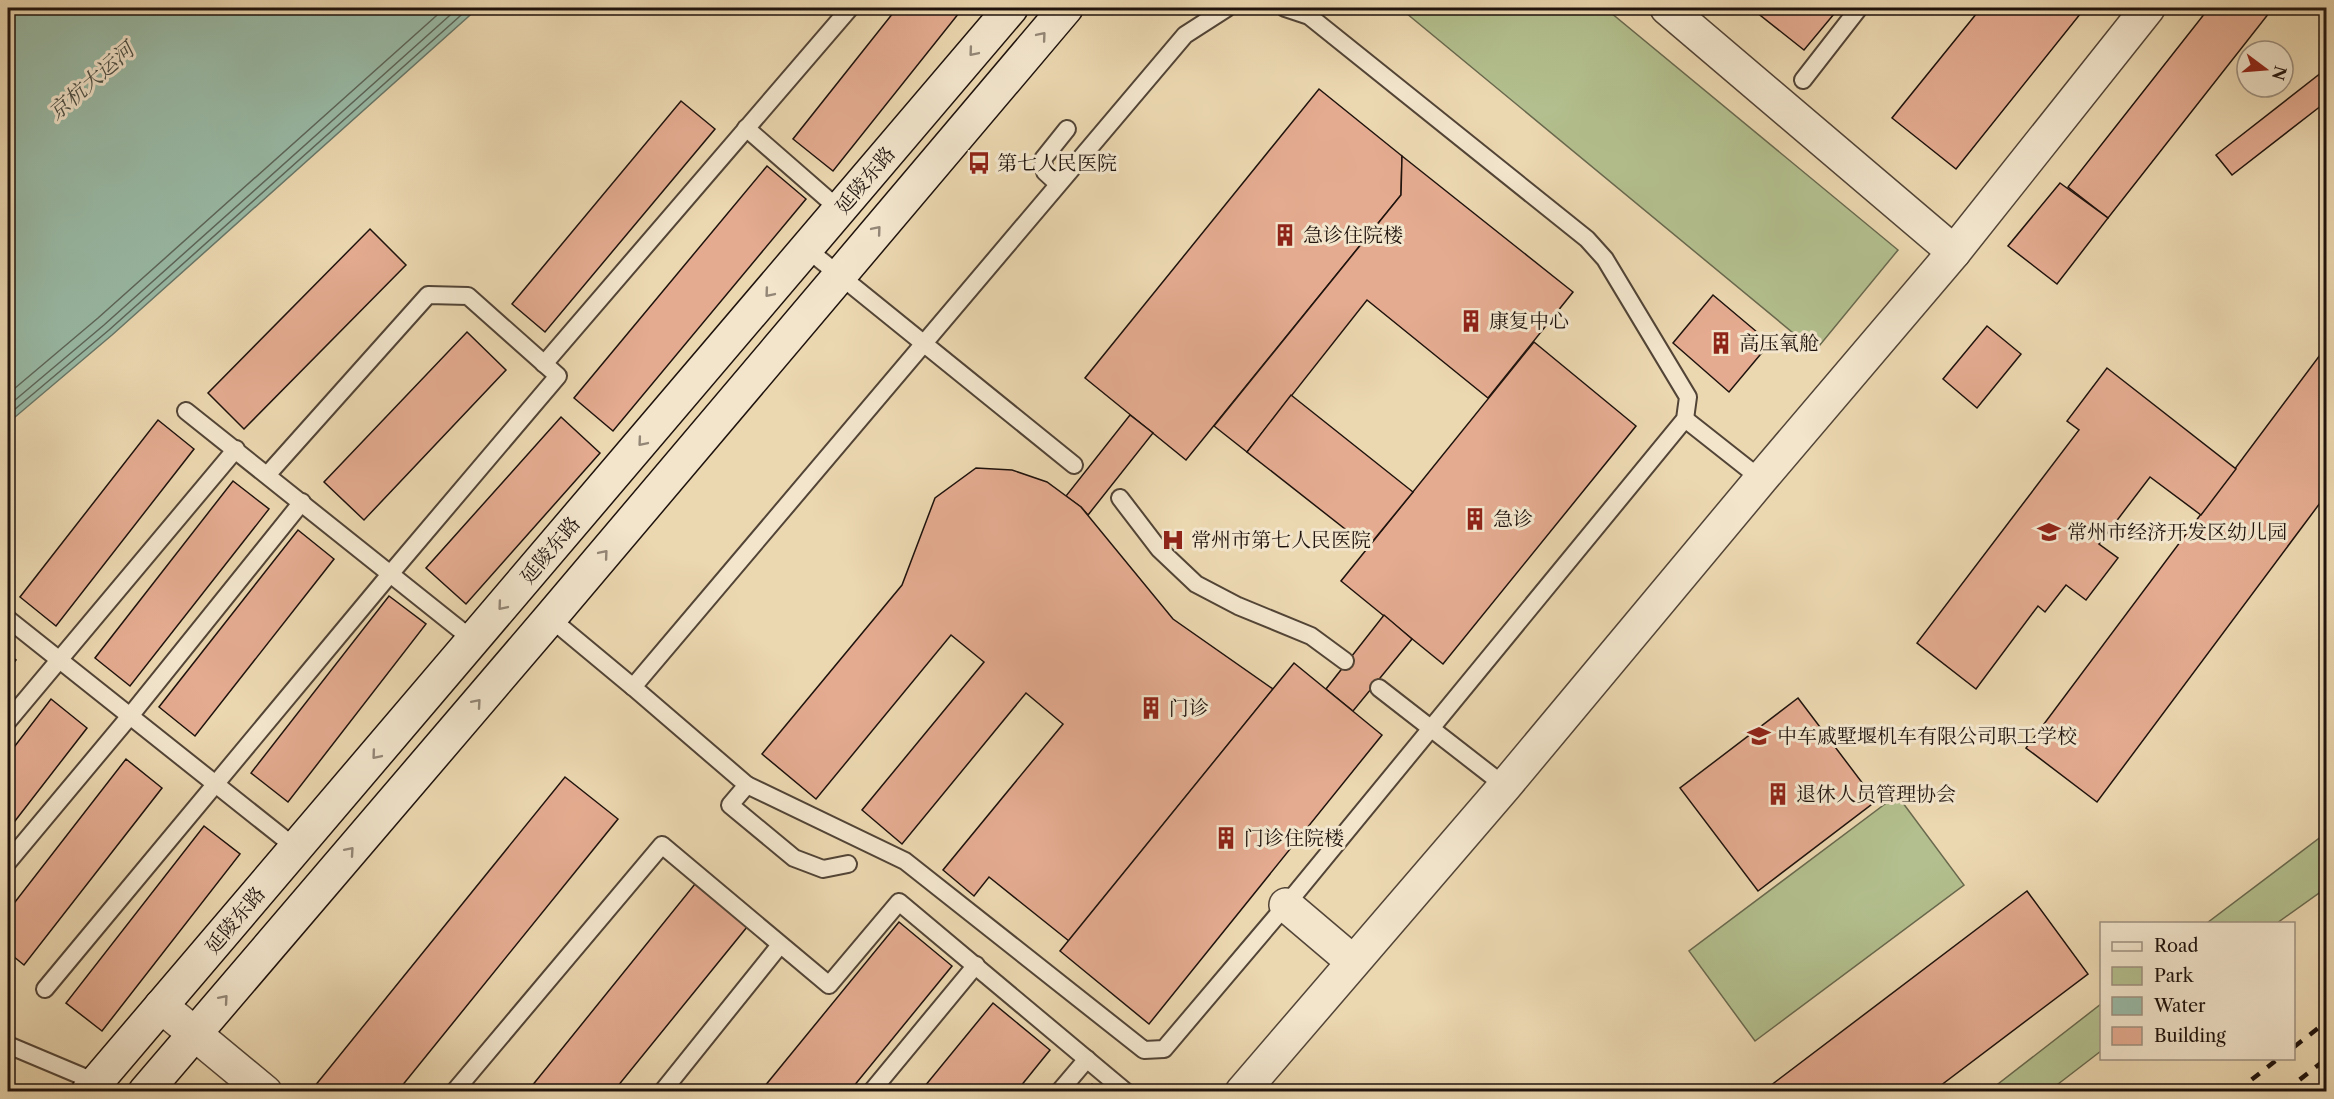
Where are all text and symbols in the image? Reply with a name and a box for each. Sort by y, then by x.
one-way arrow [1035,32,1046,43]
water label: 京杭大运河 [43,34,142,125]
north arrow [2235,39,2295,99]
one-way arrow [969,45,980,56]
text: N [2268,64,2291,83]
street label: 延陵东路 [830,142,900,218]
bus stop icon: 第七人民医院 [966,150,992,176]
place label: 第七人民医院 [997,151,1117,175]
building icon: 急诊住院楼 [1272,222,1298,248]
place label: 急诊住院楼 [1303,223,1403,247]
one-way arrow [870,226,881,237]
one-way arrow [765,286,776,297]
building icon: 康复中心 [1458,308,1484,334]
place label: 康复中心 [1489,309,1569,333]
building icon: 高压氧舱 [1708,330,1734,356]
place label: 高压氧舱 [1739,331,1819,355]
one-way arrow [638,435,649,446]
building icon: 急诊 [1462,506,1488,532]
place label: 急诊 [1493,507,1533,531]
street label: 延陵东路 [515,512,585,588]
school or university icon: 常州市经济开发区幼儿园 [2036,519,2062,545]
place label: 常州市经济开发区幼儿园 [2067,520,2287,544]
hospital icon: 常州市第七人民医院 [1160,527,1186,553]
place label: 常州市第七人民医院 [1191,528,1371,552]
one-way arrow [596,550,607,561]
one-way arrow [498,599,509,610]
building icon: 门诊 [1138,695,1164,721]
place label: 门诊 [1169,696,1209,720]
one-way arrow [470,699,481,710]
school or university icon: 中车戚墅堰机车有限公司职工学校 [1746,723,1772,749]
place label: 中车戚墅堰机车有限公司职工学校 [1777,724,2077,748]
one-way arrow [372,748,383,759]
building icon: 退休人员管理协会 [1765,781,1791,807]
place label: 退休人员管理协会 [1796,782,1956,806]
building icon: 门诊住院楼 [1213,825,1239,851]
place label: 门诊住院楼 [1244,826,1344,850]
one-way arrow [343,847,354,858]
street label: 延陵东路 [200,882,270,958]
legend [2100,922,2295,1060]
text: Road [2154,935,2199,957]
text: Park [2154,965,2195,987]
one-way arrow [216,995,227,1006]
text: Water [2153,995,2206,1017]
text: Building [2154,1025,2226,1047]

